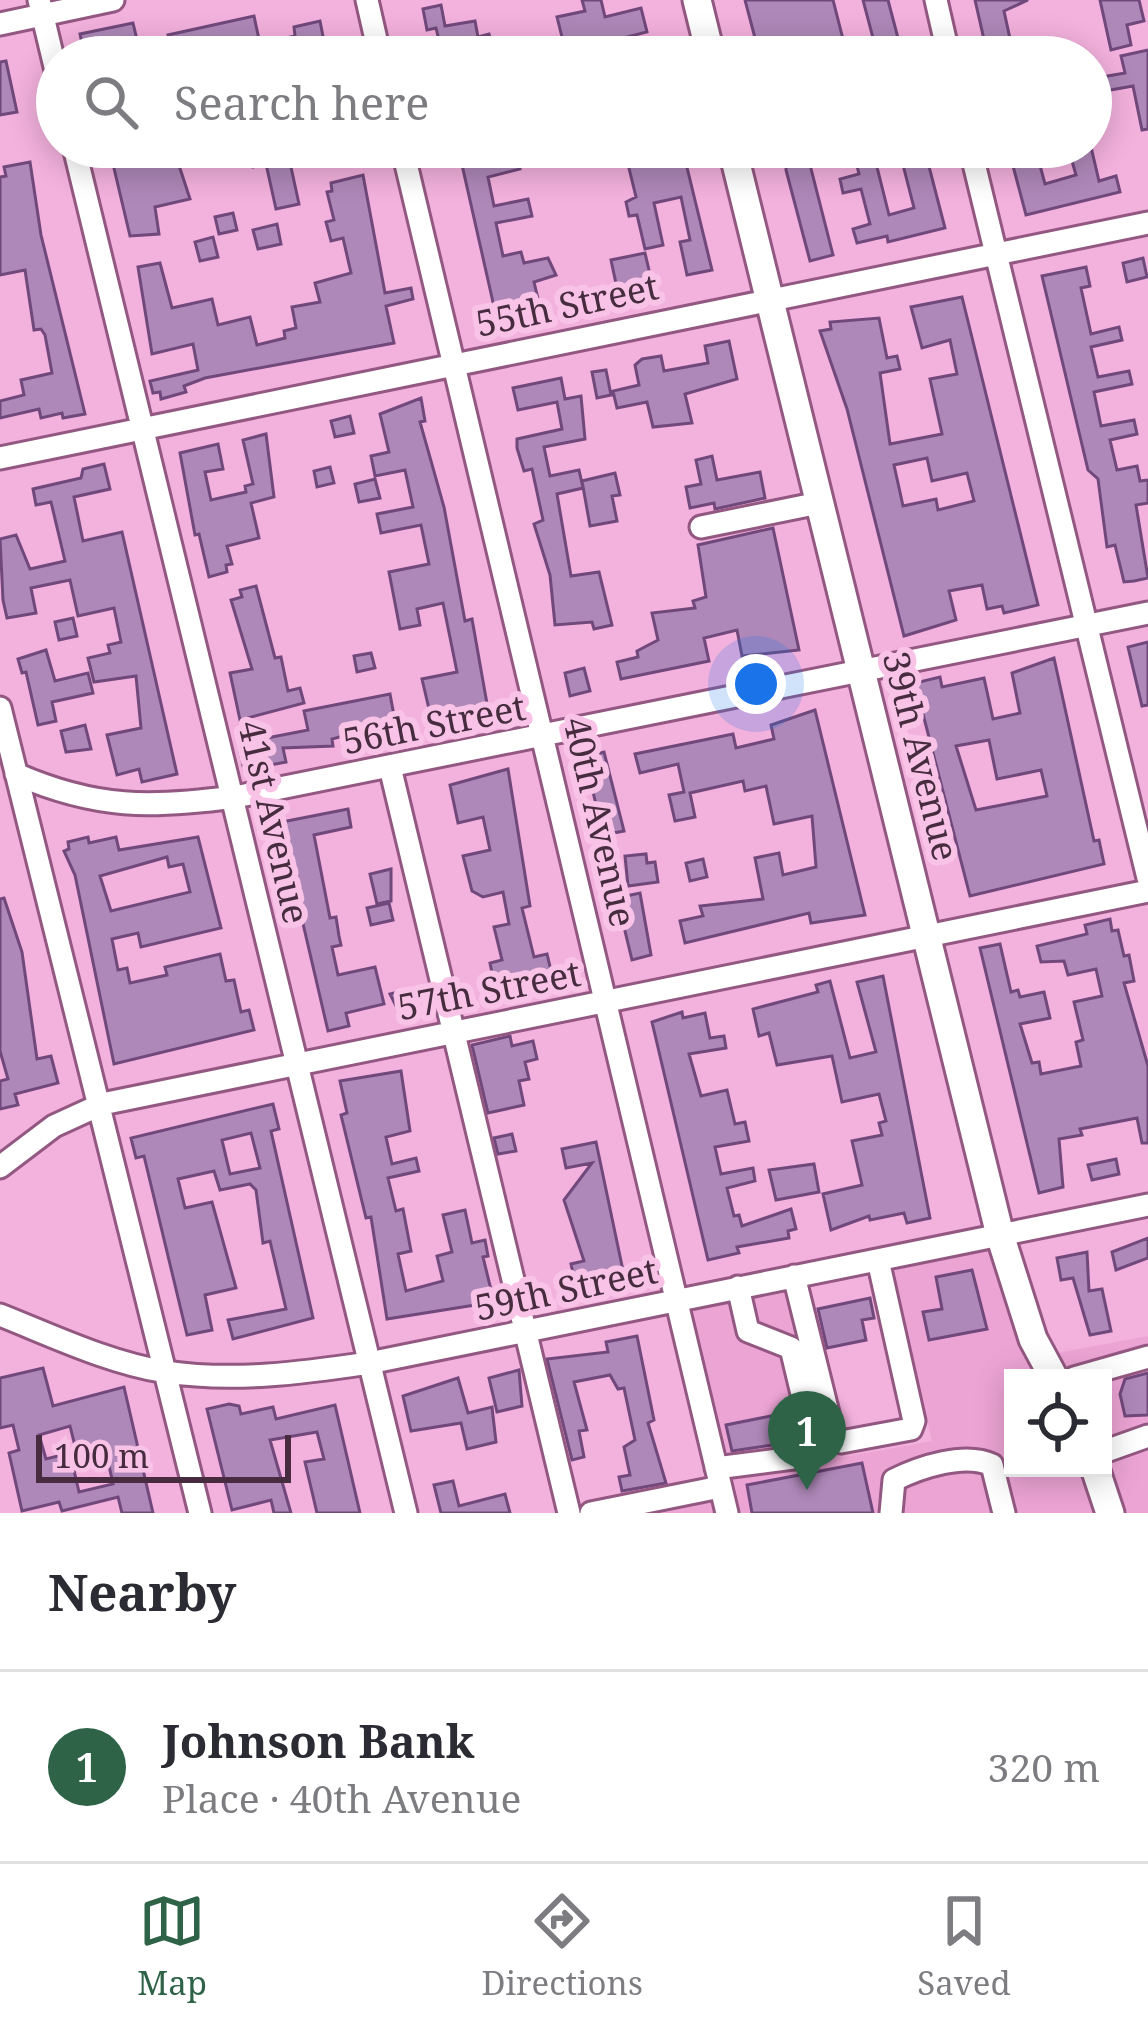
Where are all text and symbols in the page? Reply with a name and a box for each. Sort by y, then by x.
search box [36,36,1112,168]
icon: search [78,69,144,135]
text: Search here [174,72,429,133]
street label: 55th Street [471,261,663,348]
street label: 39th Avenue [872,646,971,866]
your location [726,654,786,714]
street label: 56th Street [338,682,530,765]
street label: 40th Avenue [553,712,648,932]
street label: 41st Avenue [227,715,322,928]
street label: 57th Street [393,948,585,1031]
street label: 59th Street [470,1245,662,1332]
map controls [1004,1369,1112,1477]
button: locate [1004,1369,1112,1477]
pin: 1 [768,1391,846,1490]
scale bar [36,1429,291,1482]
text: 100 m [54,1433,149,1478]
text: Nearby [48,1556,236,1626]
text: Johnson Bank [162,1710,474,1771]
text: 1 [76,1740,98,1793]
text: 320 m [988,1740,1100,1793]
text: Place · 40th Avenue [162,1771,521,1824]
tab: Map [137,1888,207,2005]
tab: Directions [481,1888,643,2005]
tab: Saved [917,1888,1011,2005]

